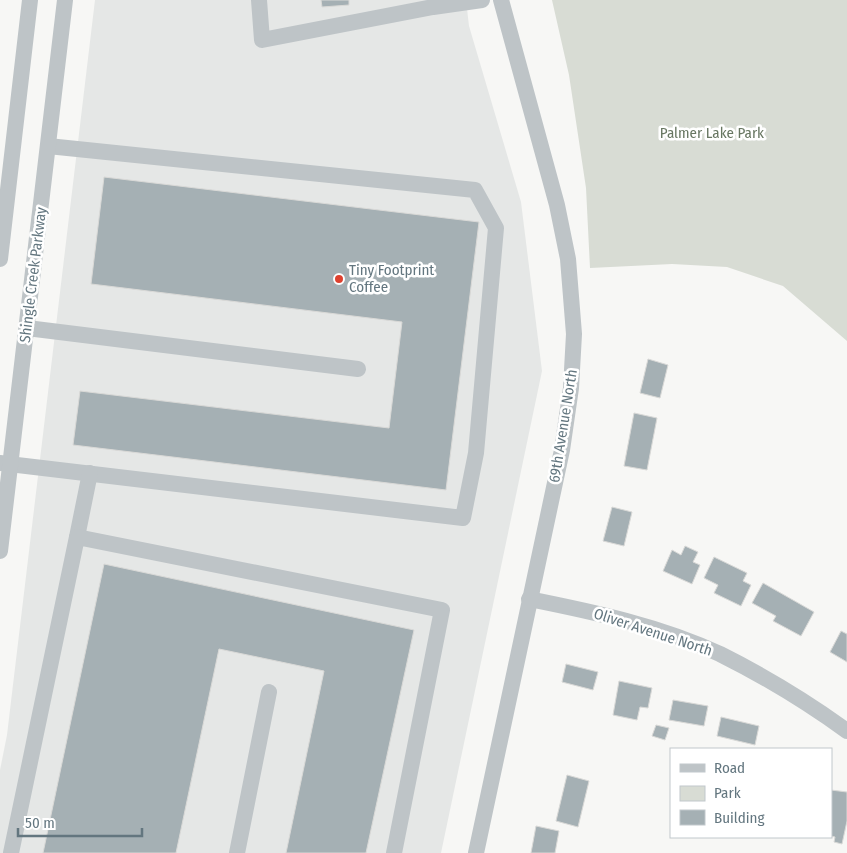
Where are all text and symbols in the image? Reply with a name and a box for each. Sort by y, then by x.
park label: Palmer Lake Park [660,124,764,142]
street label: Shingle Creek Parkway [16,206,50,344]
place label: Tiny Footprint Coffee [349,261,434,296]
marker: Tiny Footprint Coffee [333,273,345,285]
street label: 69th Avenue North [545,368,581,484]
street label: Oliver Avenue North [591,604,715,660]
legend [670,748,832,838]
text: Road [714,759,745,777]
text: Park [714,784,741,802]
scale bar [18,806,141,838]
text: Building [714,809,765,827]
text: 50 m [25,814,55,832]

